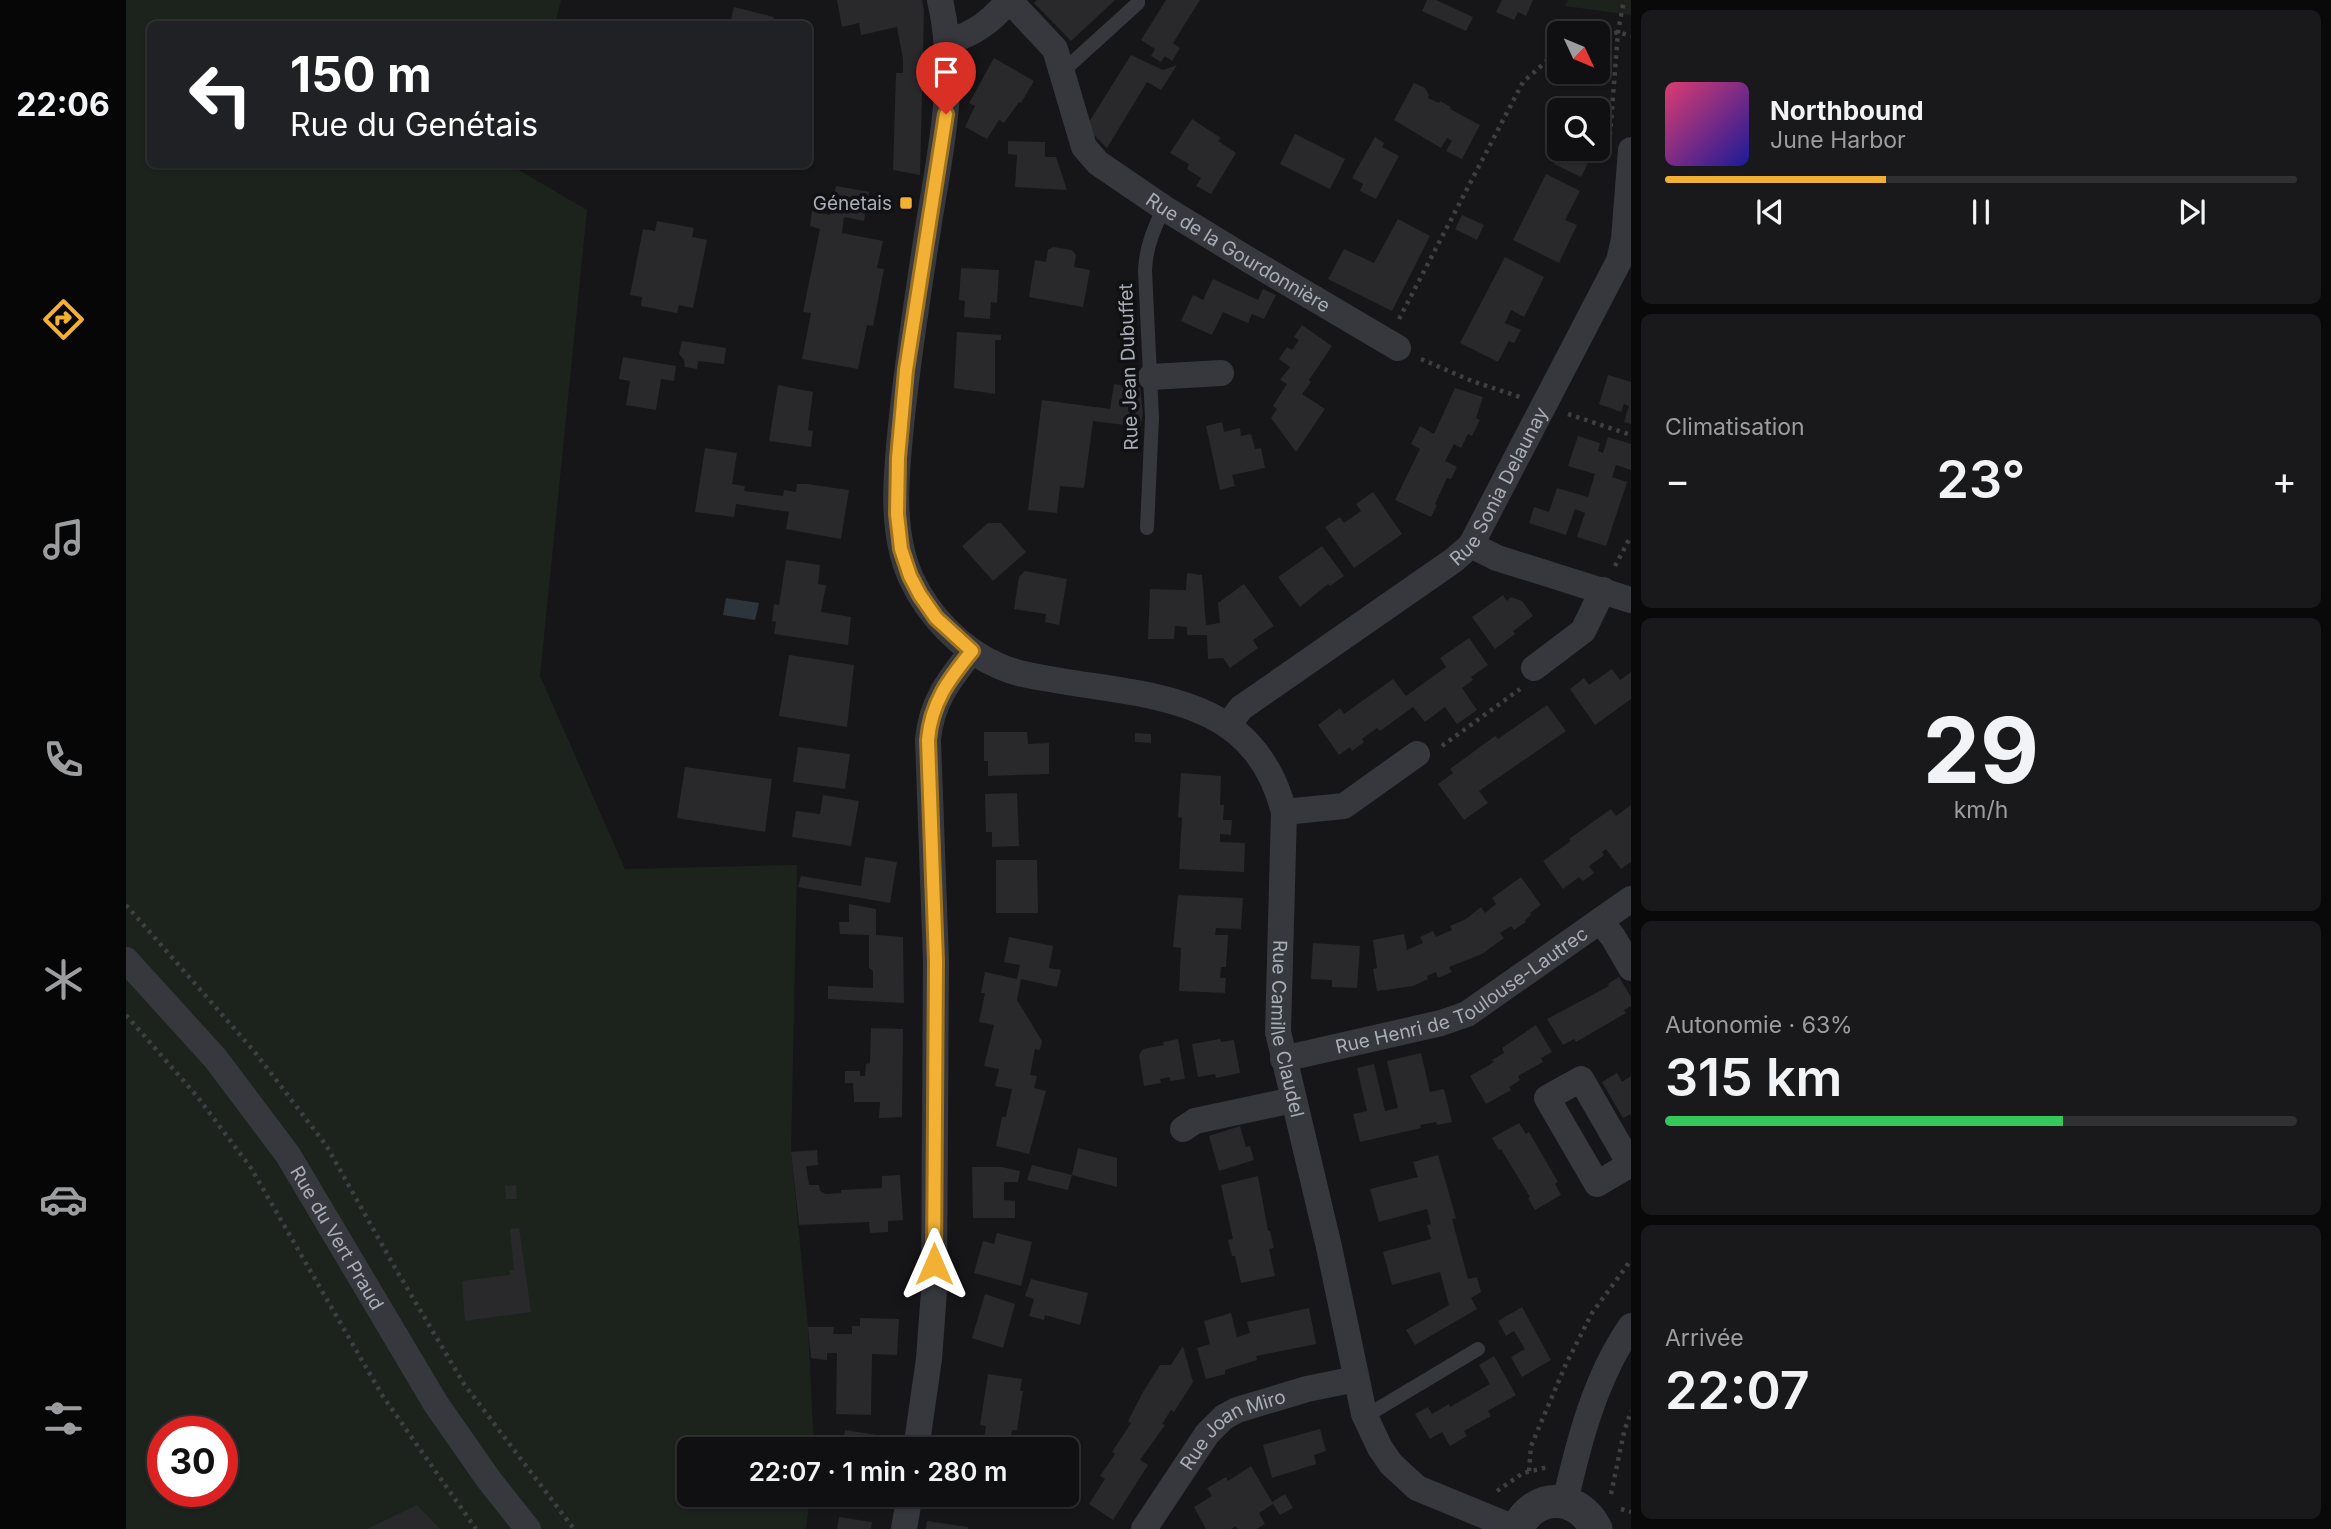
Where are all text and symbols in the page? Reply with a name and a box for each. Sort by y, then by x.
north arrow [1547,21,1610,84]
map controls [1547,21,1610,161]
pin [916,42,976,114]
text: 150 m [290,45,432,104]
icon: left [175,49,266,140]
icon: arrive [927,53,965,91]
text: 22:06 [16,85,110,124]
text: Northbound [1770,95,1924,126]
button: search [1547,98,1610,161]
text: Rue du Genétais [290,105,538,144]
text: June Harbor [1770,126,1906,154]
street label: Rue de la Gourdonnière [1141,188,1334,317]
place label: Génetais [813,192,892,215]
icon: previous [1751,193,1789,231]
icon: pause [1962,193,2000,231]
icon: next [2173,193,2211,231]
marker: Génetais [898,195,914,211]
street label: Rue Jean Dubuffet [1114,283,1143,451]
icon: directions [39,295,88,344]
street label: Rue Sonia Delaunay [1445,403,1553,571]
text: Climatisation [1665,413,1805,441]
text: 23° [1937,448,2025,511]
text: − [1665,457,1690,503]
text: + [2272,457,2297,503]
icon: music [39,515,88,564]
text: 29 [1923,695,2039,805]
icon: phone [39,735,88,784]
text: km/h [1954,796,2008,824]
street label: Rue Henri de Toulouse-Lautrec [1333,922,1592,1059]
street label: Rue Camille Claudel [1266,940,1309,1120]
icon: climate [39,955,88,1004]
text: Autonomie · 63% [1665,1011,1853,1039]
text: 315 km [1665,1046,1842,1109]
street label: Rue du Vert Praud [285,1162,388,1314]
icon: car [39,1175,88,1224]
position arrow [897,1227,971,1301]
text: Arrivée [1665,1324,1744,1352]
text: 22:07 [1665,1359,1810,1422]
street label: Rue Joan Miro [1175,1385,1288,1475]
icon: filters [39,1394,88,1443]
speed limit sign: 30 [147,1416,238,1507]
text: 22:07 · 1 min · 280 m [749,1456,1007,1487]

